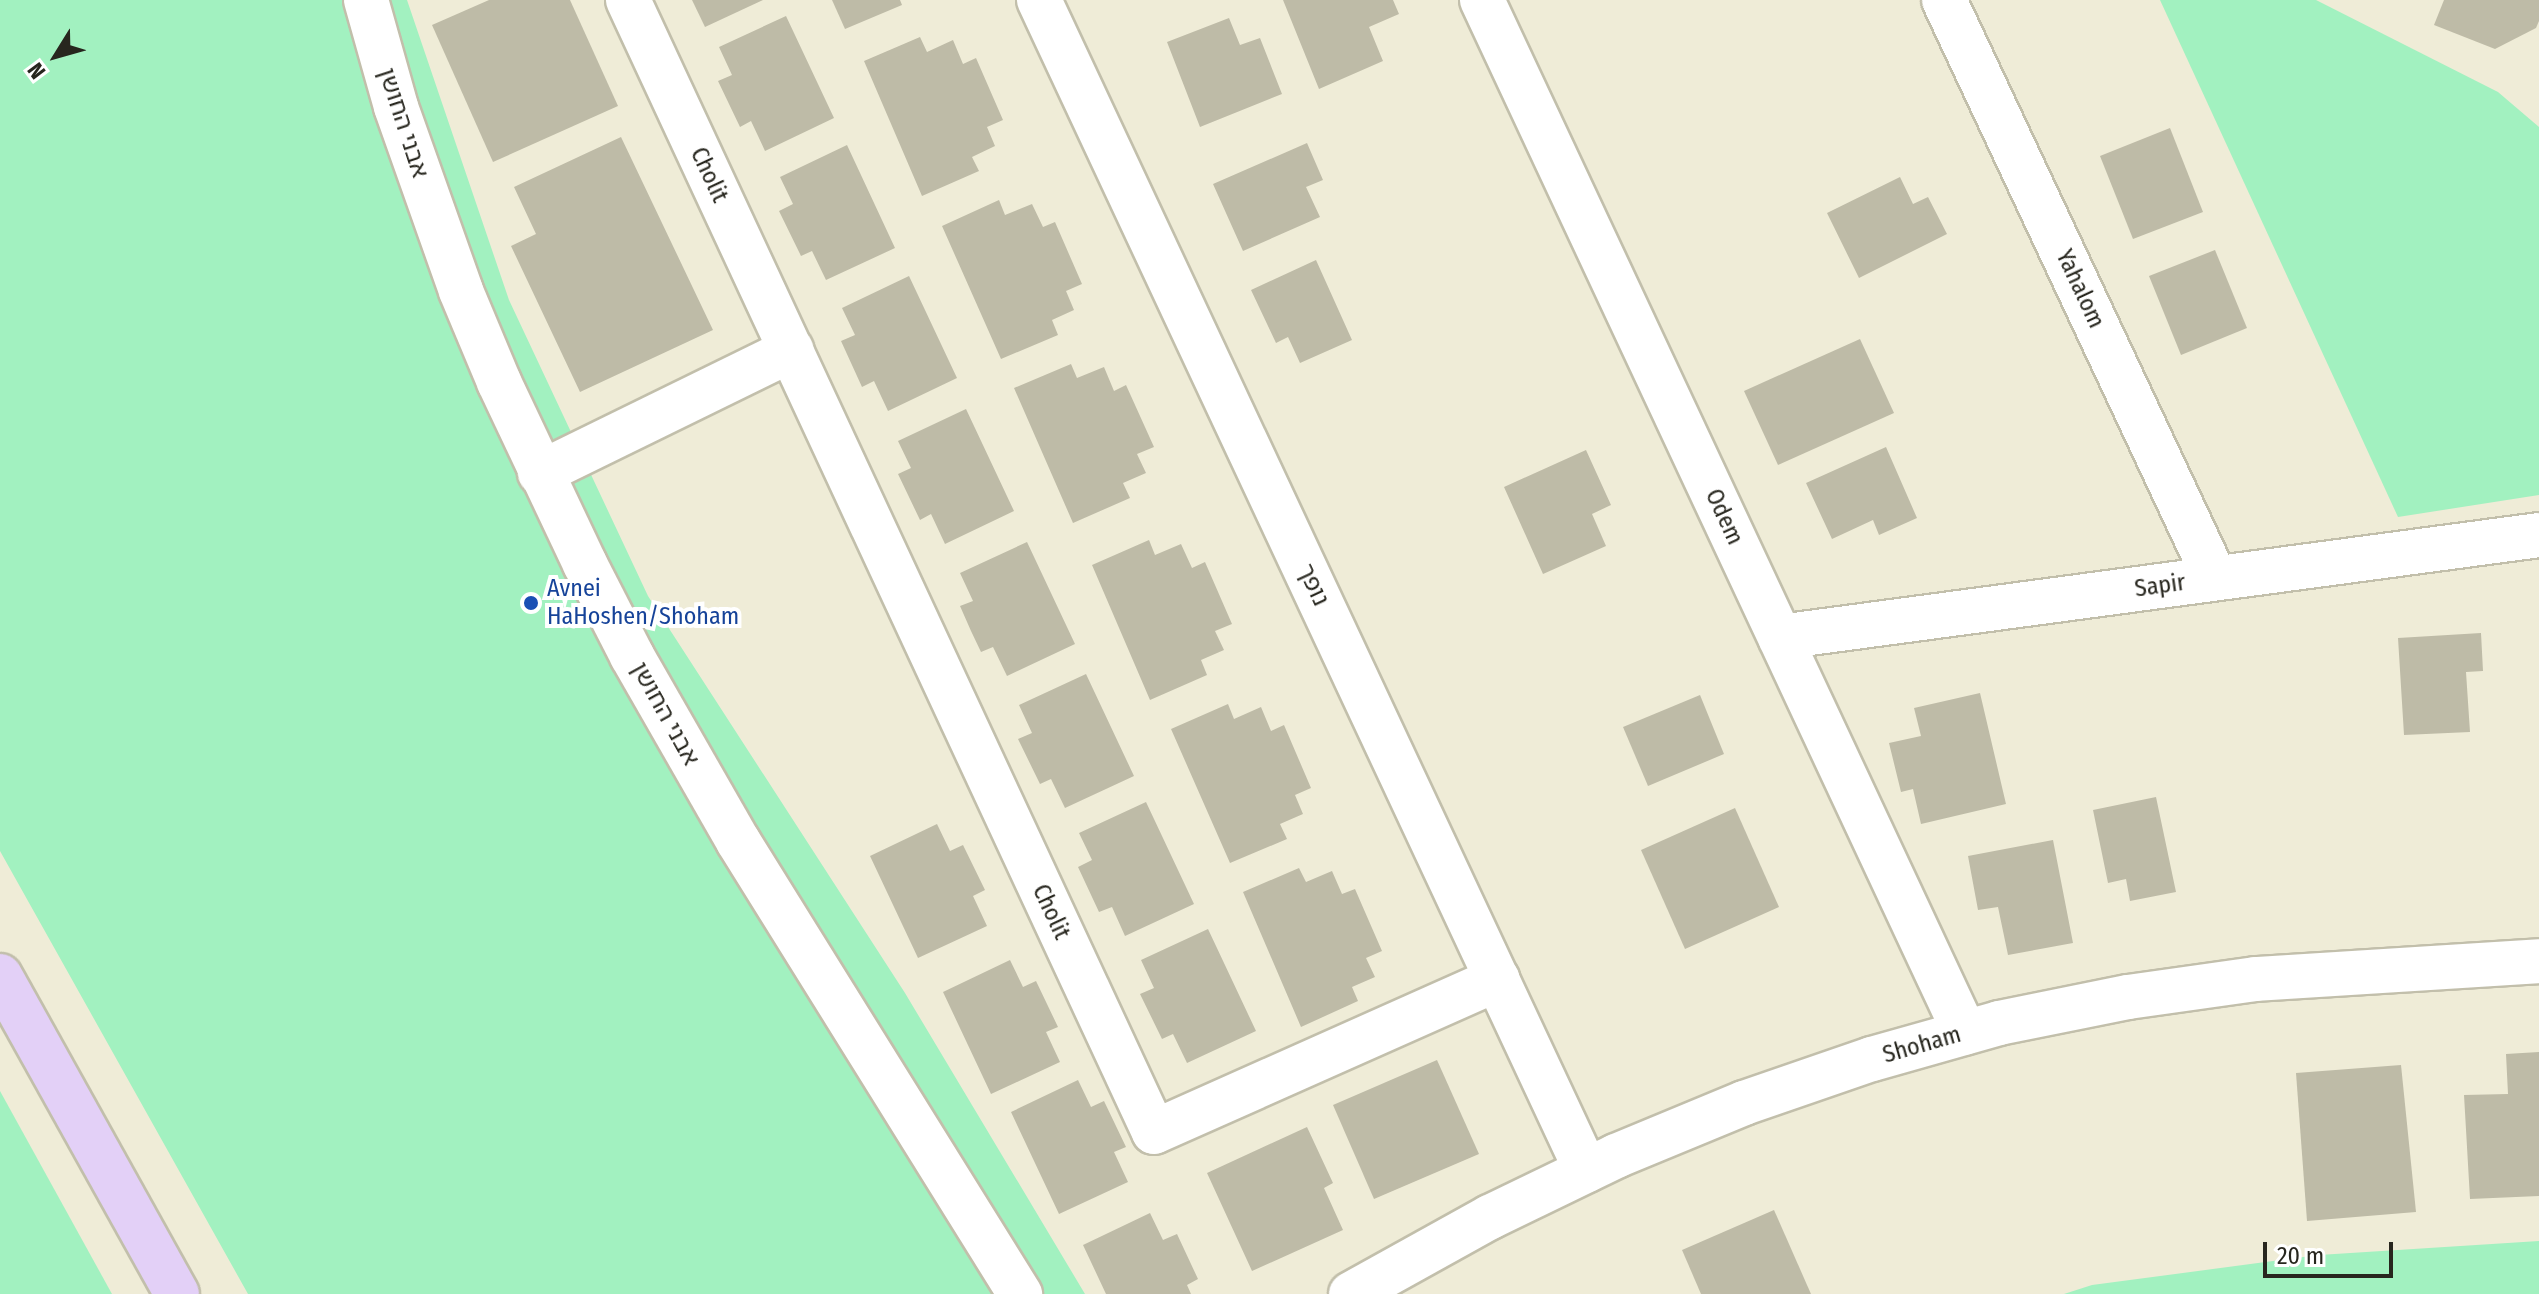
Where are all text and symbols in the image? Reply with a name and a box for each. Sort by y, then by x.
north arrow [16,16,96,96]
text: N [22,57,51,84]
street label: אבני החושן [372,64,434,182]
street label: Cholit [684,143,734,207]
street label: Yahalom [2049,245,2111,333]
street label: Odem [1699,485,1749,549]
street label: נופך [1291,559,1335,611]
street label: Sapir [2133,568,2187,604]
place label: Avnei HaHoshen/Shoham [547,575,739,631]
marker: Avnei HaHoshen/Shoham [522,594,540,612]
street label: אבני החושן [625,657,705,771]
street label: Cholit [1026,880,1076,944]
street label: Shoham [1880,1020,1964,1070]
scale bar [2267,1226,2397,1276]
text: 20 m [2277,1242,2324,1270]

